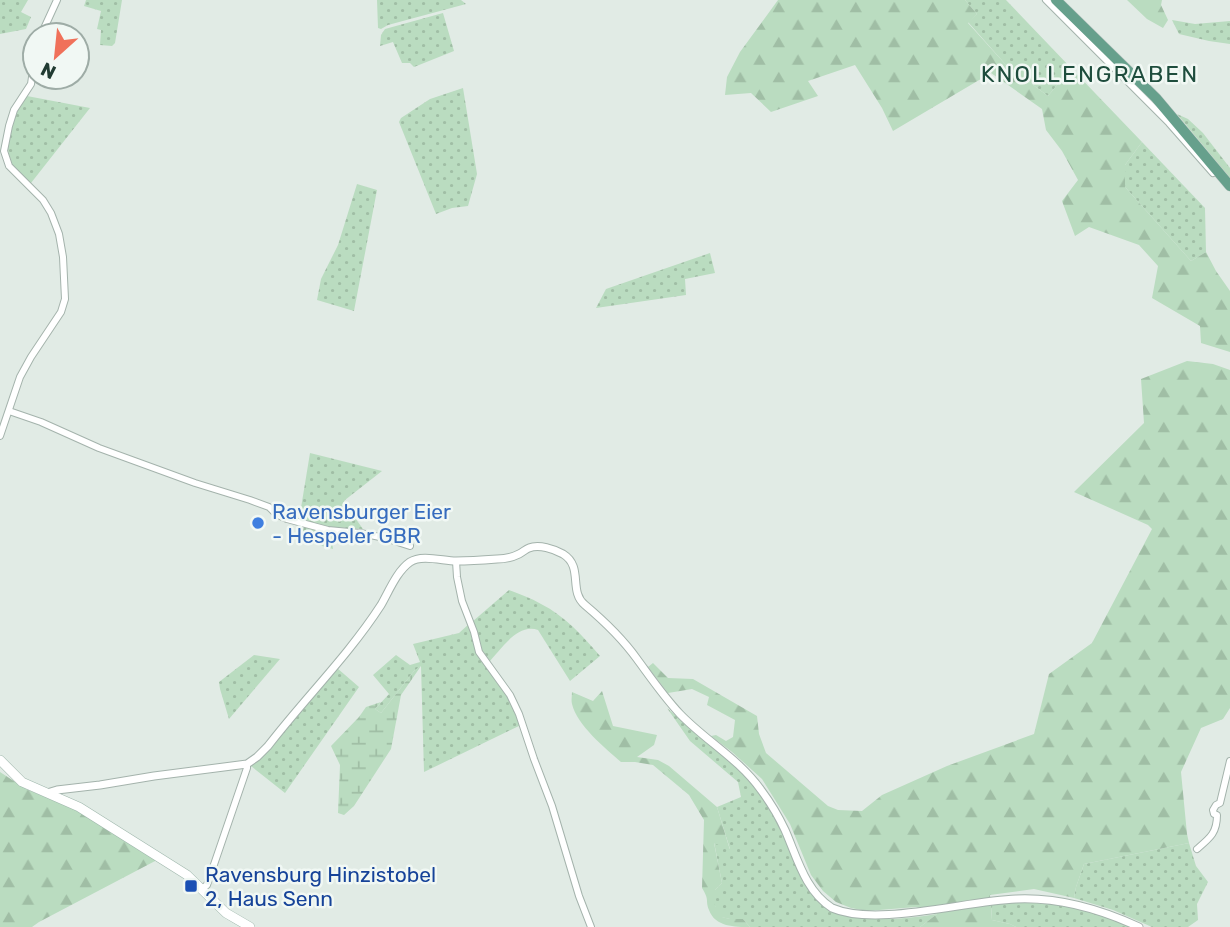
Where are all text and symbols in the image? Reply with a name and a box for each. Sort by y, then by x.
north arrow [21,21,91,91]
text: N [37,57,60,84]
district label: KNOLLENGRABEN [981,60,1199,88]
place label: Ravensburger Eier - Hespeler GBR [272,499,451,548]
marker: Ravensburger Eier - Hespeler GBR [250,515,266,531]
place label: Ravensburg Hinzistobel 2, Haus Senn [205,862,436,911]
marker: Ravensburg Hinzistobel 2, Haus Senn [183,878,199,894]

